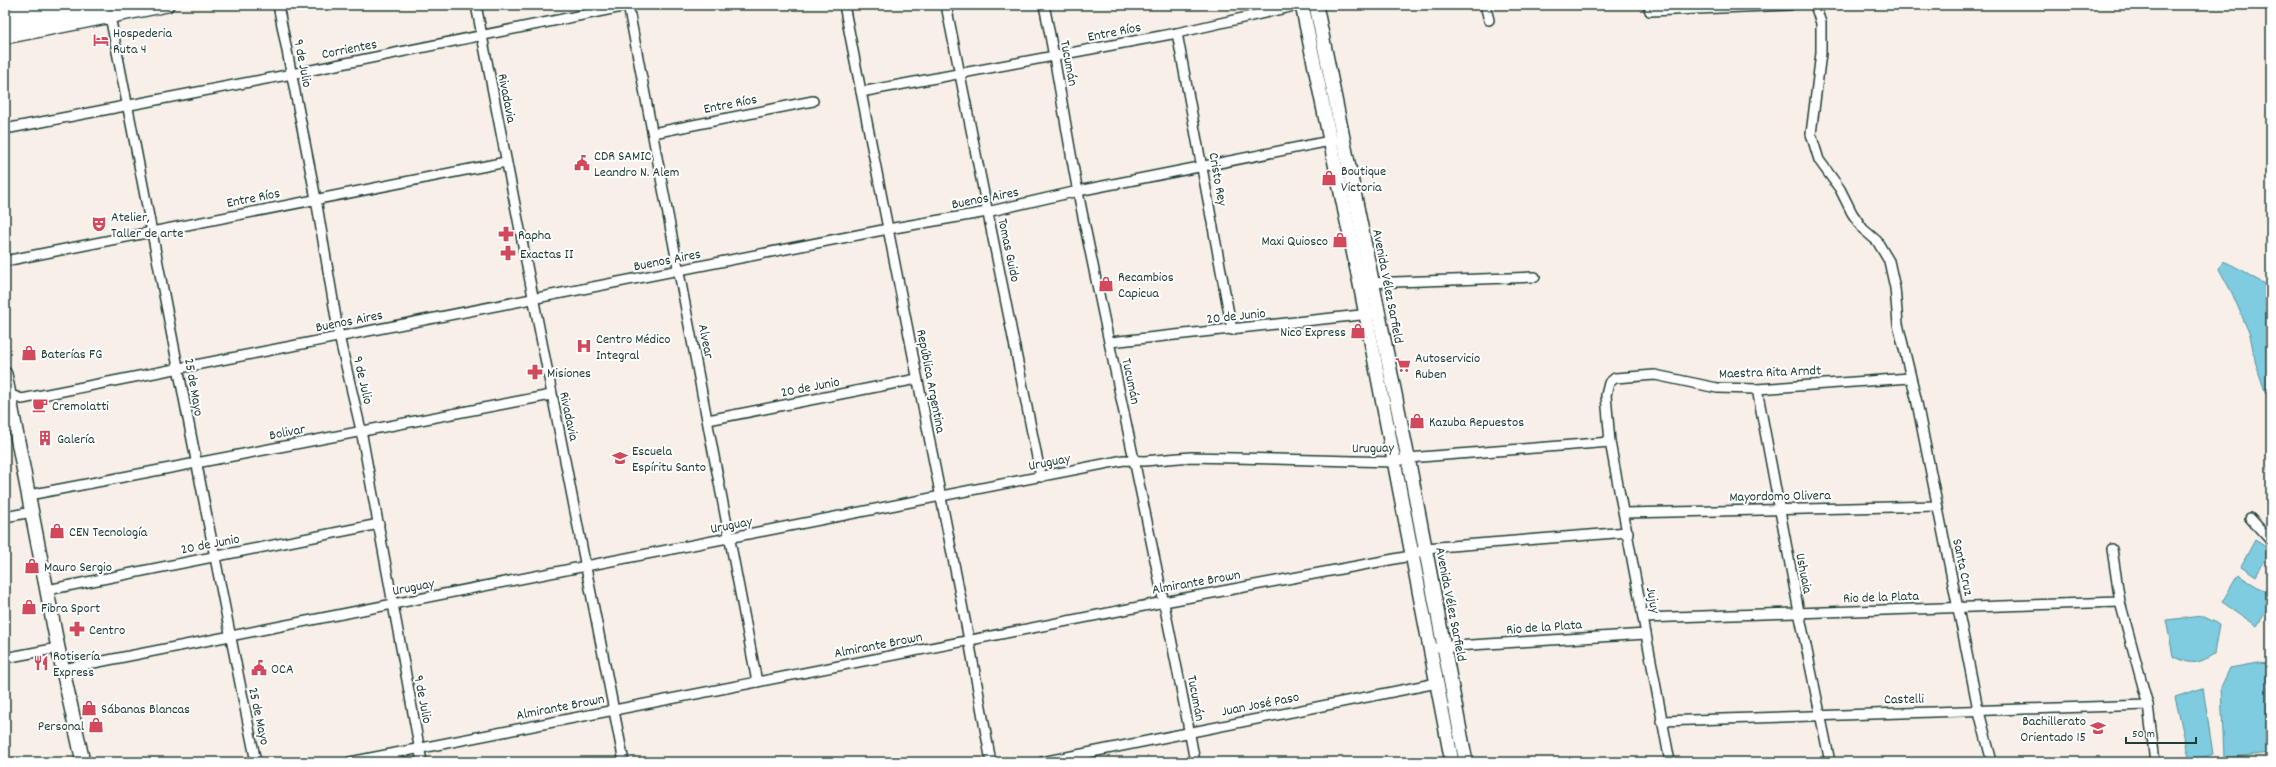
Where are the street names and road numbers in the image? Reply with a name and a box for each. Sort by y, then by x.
street label: Entre Ríos [1086,18,1143,48]
street label: Corrientes [320,35,379,65]
street label: 9 de Julio [288,38,317,89]
street label: Tucumán [1054,39,1082,88]
street label: Rivadavia [491,72,521,125]
street label: Entre Ríos [702,90,759,120]
street label: Cristo Rey [1203,151,1232,208]
street label: Buenos Aires [950,183,1021,215]
street label: Entre Ríos [225,184,282,214]
street label: Tomas Guido [992,217,1025,284]
street label: Avenida Vélez Sarfield [1366,227,1408,345]
street label: Buenos Aires [632,245,703,277]
street label: 20 de Junio [1206,304,1267,330]
street label: Buenos Aires [314,306,385,338]
street label: Alvear [692,322,718,361]
street label: República Argentina [910,328,950,435]
street label: 9 de Julio [347,354,377,406]
street label: 25 de Mayo [178,357,208,418]
street label: Tucumán [1115,357,1145,406]
street label: Maestra Rita Arndt [1719,361,1822,385]
street label: 20 de Junio [779,372,841,403]
street label: Rivadavia [553,390,583,443]
street label: Bolivar [268,420,308,446]
street label: Uruguay [1352,439,1395,459]
street label: Uruguay [1027,449,1072,477]
street label: Mayordomo Olivera [1729,486,1831,508]
street label: Uruguay [709,512,754,540]
street label: 20 de Junio [179,529,241,560]
street label: Santa Cruz [1946,537,1978,598]
street label: Avenida Vélez Sarfield [1429,545,1471,663]
street label: Ushuaia [1789,551,1817,596]
street label: Almirante Brown [1151,565,1242,601]
street label: Uruguay [391,574,436,602]
street label: Jujuy [1640,586,1664,615]
street label: Rio de la Plata [1843,587,1920,609]
street label: Rio de la Plata [1506,615,1583,641]
street label: Almirante Brown [833,628,924,664]
street label: 9 de Julio [408,674,437,725]
street label: Tucumán [1181,674,1209,723]
street label: 25 de Mayo [242,686,274,747]
street label: Juan José Paso [1220,688,1301,722]
street label: Almirante Brown [515,690,606,726]
street label: Castelli [1884,690,1925,710]

